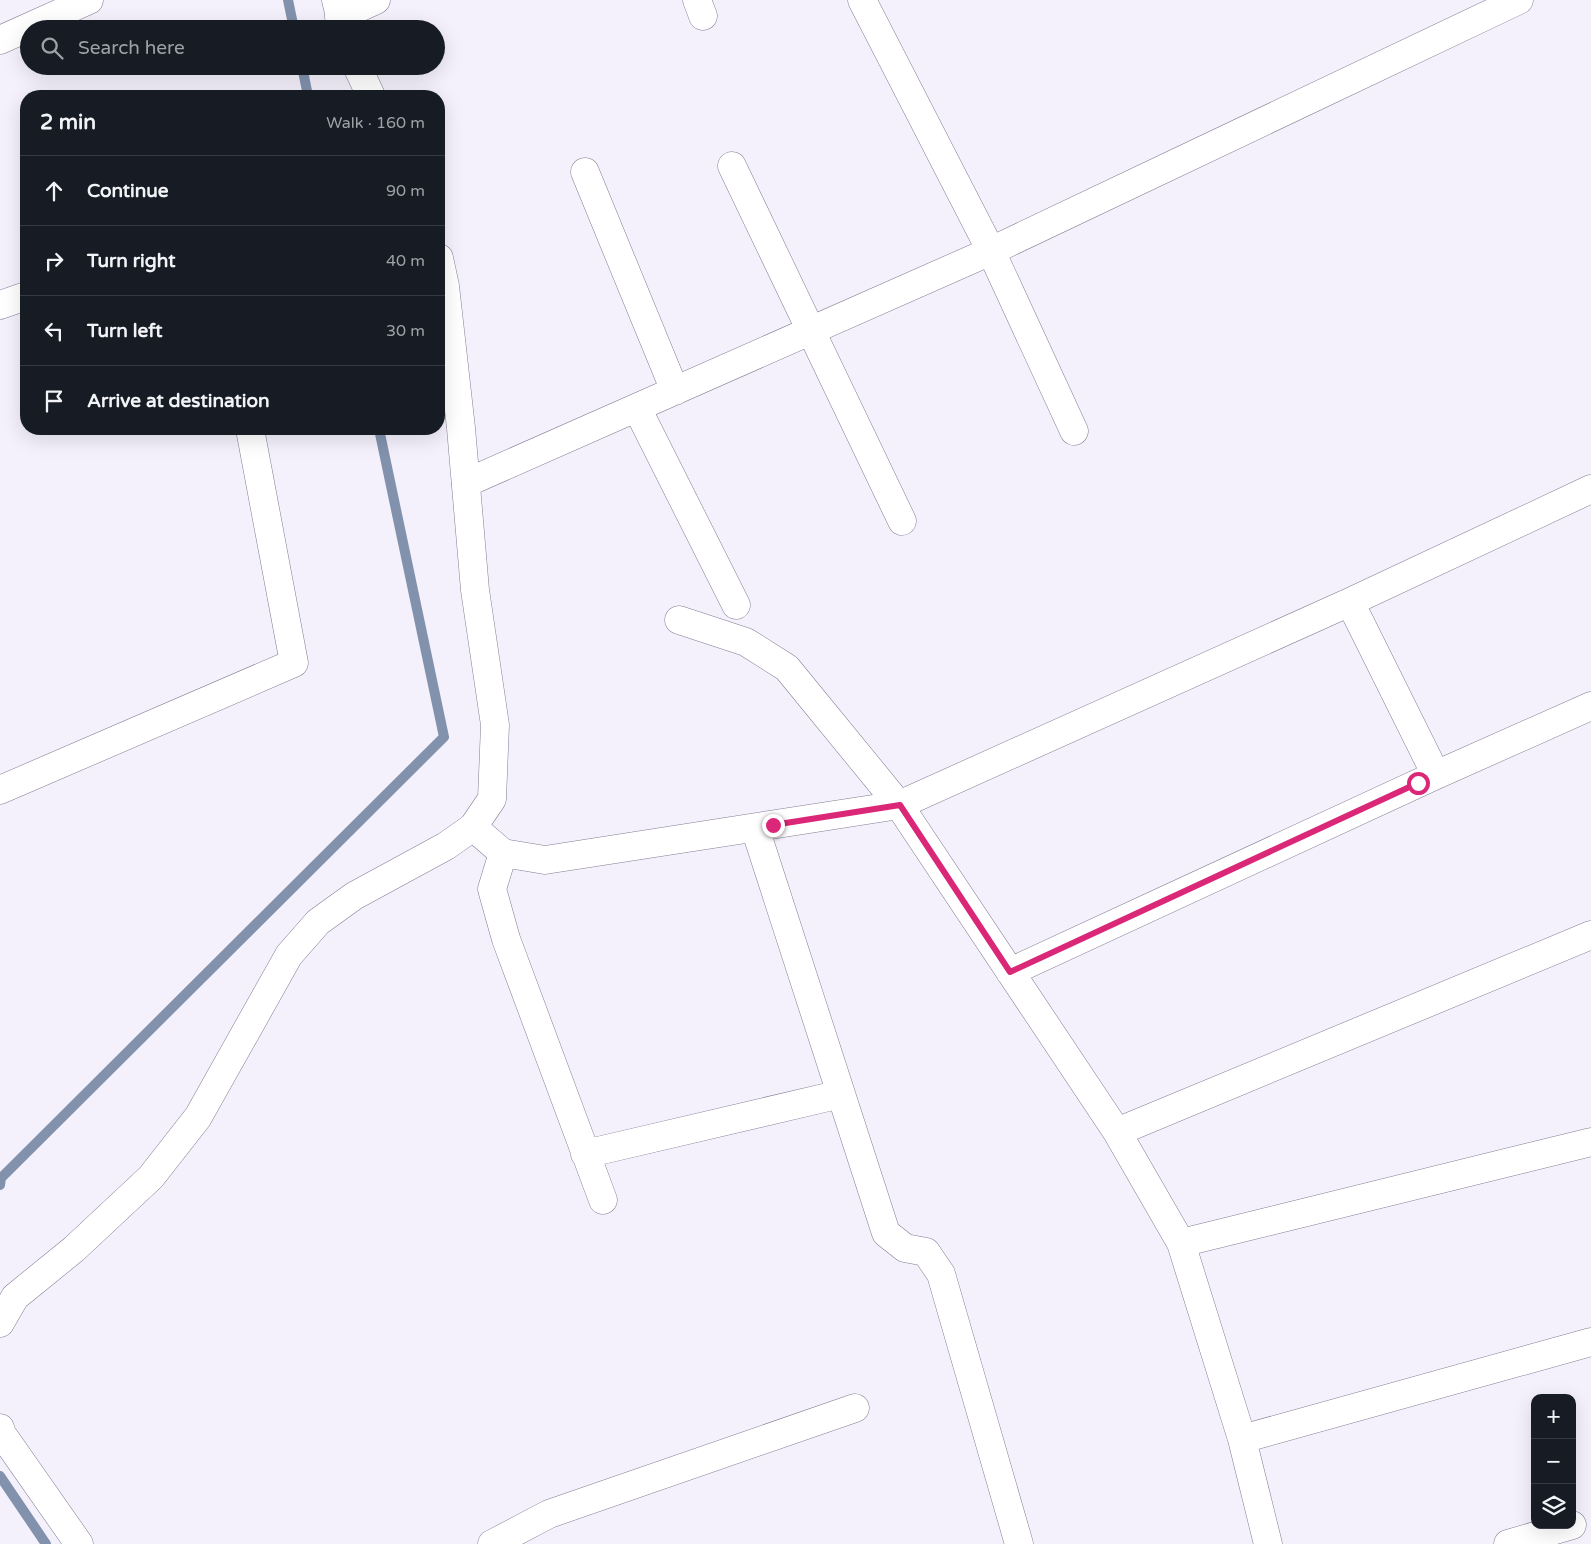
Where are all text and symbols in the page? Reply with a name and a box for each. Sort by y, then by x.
search box [20,20,445,75]
icon: search [38,34,66,62]
text: Search here [78,37,185,59]
text: 2 min [40,110,96,135]
text: Walk · 160 m [326,113,425,133]
icon: ahead [40,177,68,205]
text: Continue [87,180,169,202]
text: 90 m [386,181,425,201]
icon: right [40,247,68,275]
text: Turn right [87,250,175,272]
text: 40 m [386,251,425,271]
icon: left [40,317,68,345]
text: Turn left [87,320,163,342]
text: 30 m [386,321,425,341]
icon: arrive [40,387,68,415]
text: Arrive at destination [87,390,270,412]
route start [1407,772,1430,795]
route end [762,814,785,837]
map controls [1531,1394,1576,1529]
button: + [1531,1394,1576,1439]
button: − [1531,1439,1576,1484]
button: layers [1531,1484,1576,1529]

